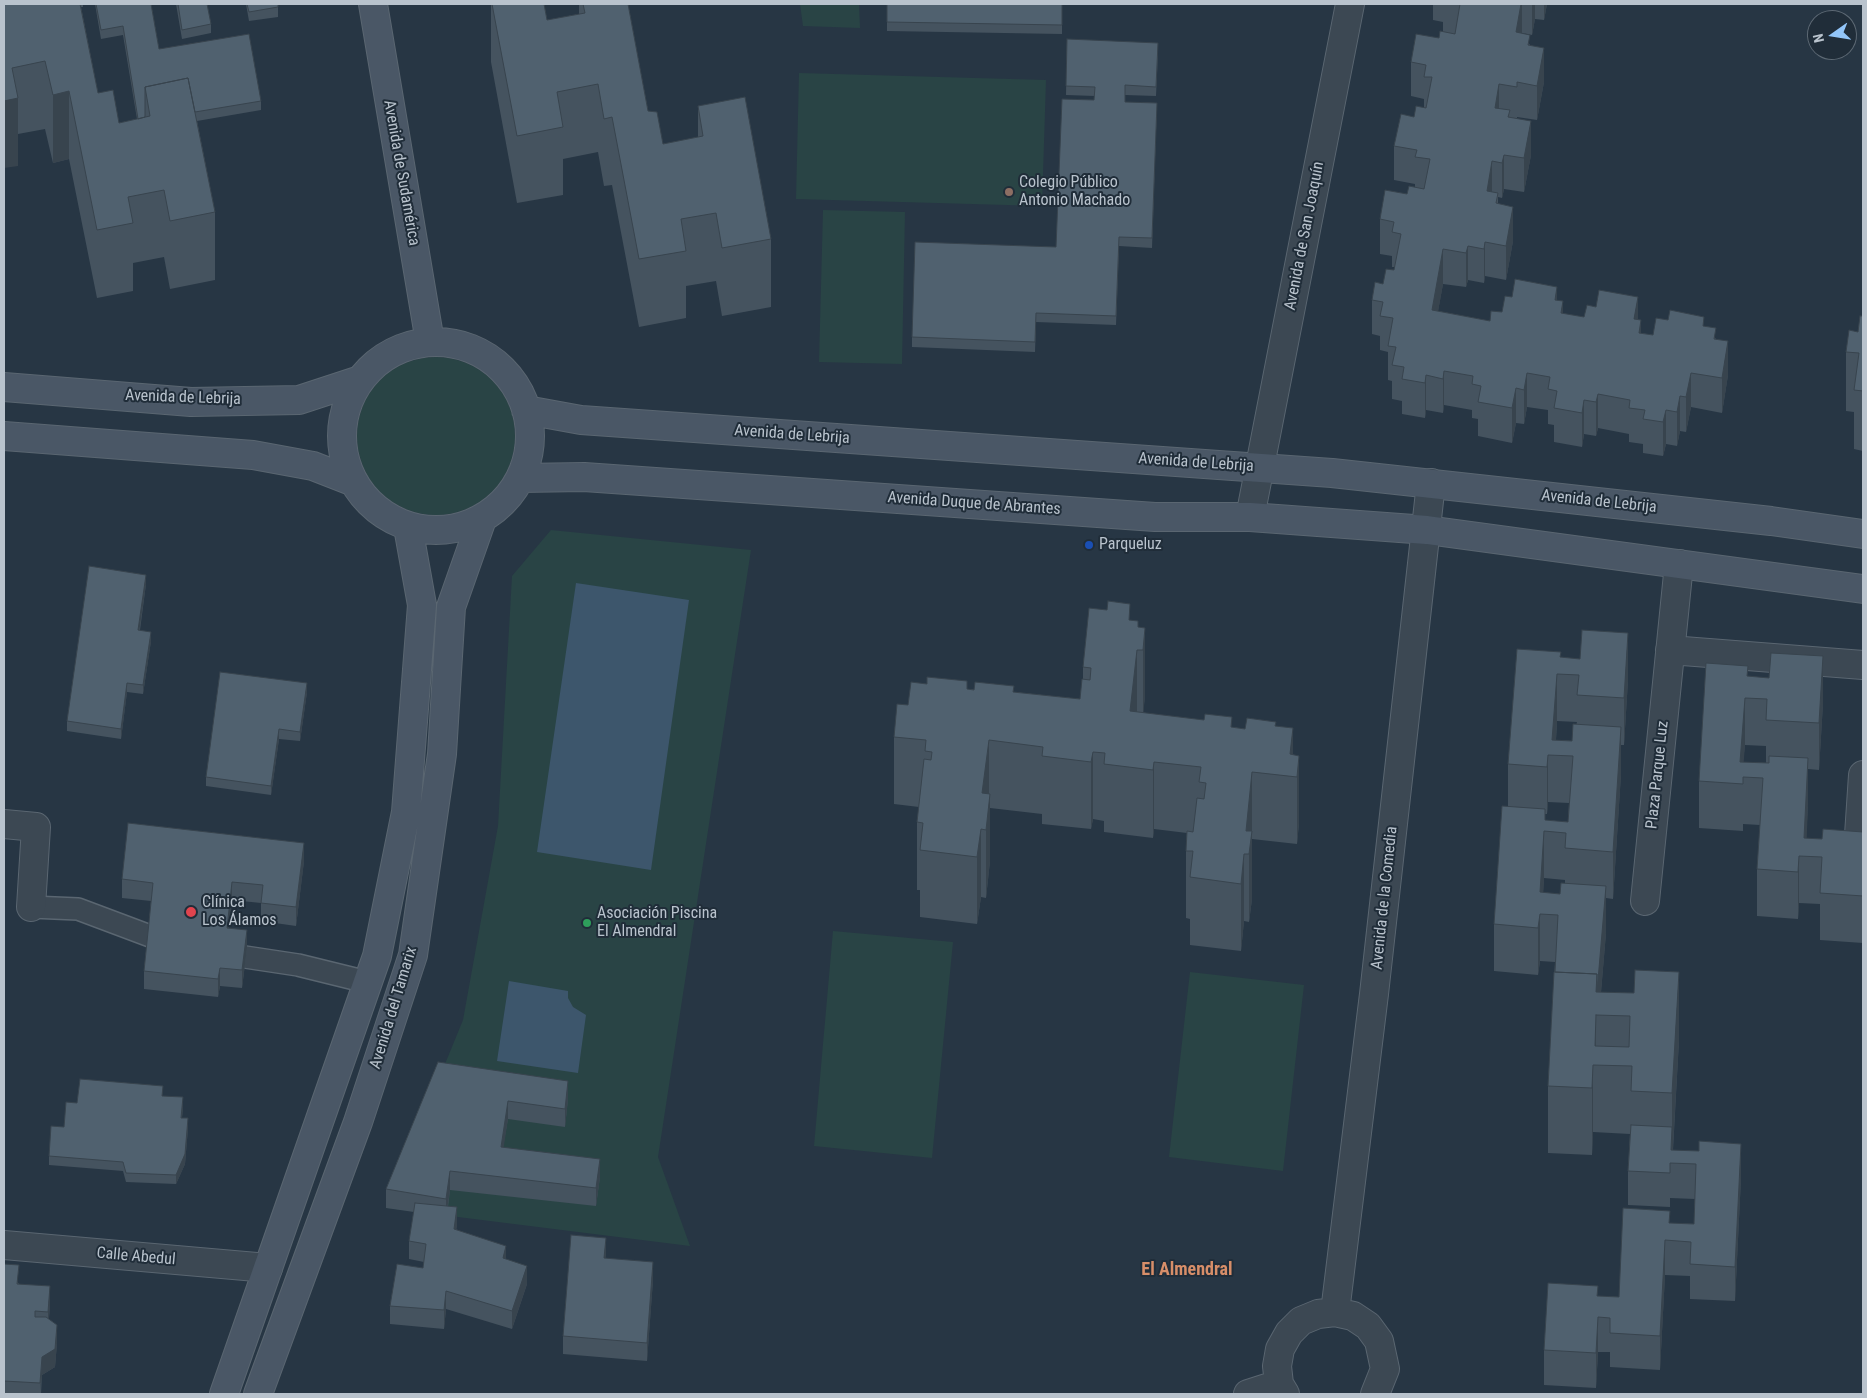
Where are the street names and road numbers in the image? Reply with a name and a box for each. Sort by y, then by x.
street label: Avenida de Sudamérica [379,99,423,247]
street label: Avenida de San Joaquín [1281,160,1329,312]
street label: Avenida de Lebrija [125,386,241,410]
street label: Avenida de Lebrija [734,421,850,449]
street label: Avenida de Lebrija [1138,449,1254,477]
street label: Avenida de Lebrija [1540,486,1658,518]
street label: Avenida Duque de Abrantes [887,488,1061,520]
street label: Plaza Parque Luz [1643,720,1673,830]
street label: Avenida de la Comedia [1368,825,1402,971]
street label: Avenida del Tamarix [366,944,422,1072]
street label: Calle Abedul [96,1244,176,1270]

